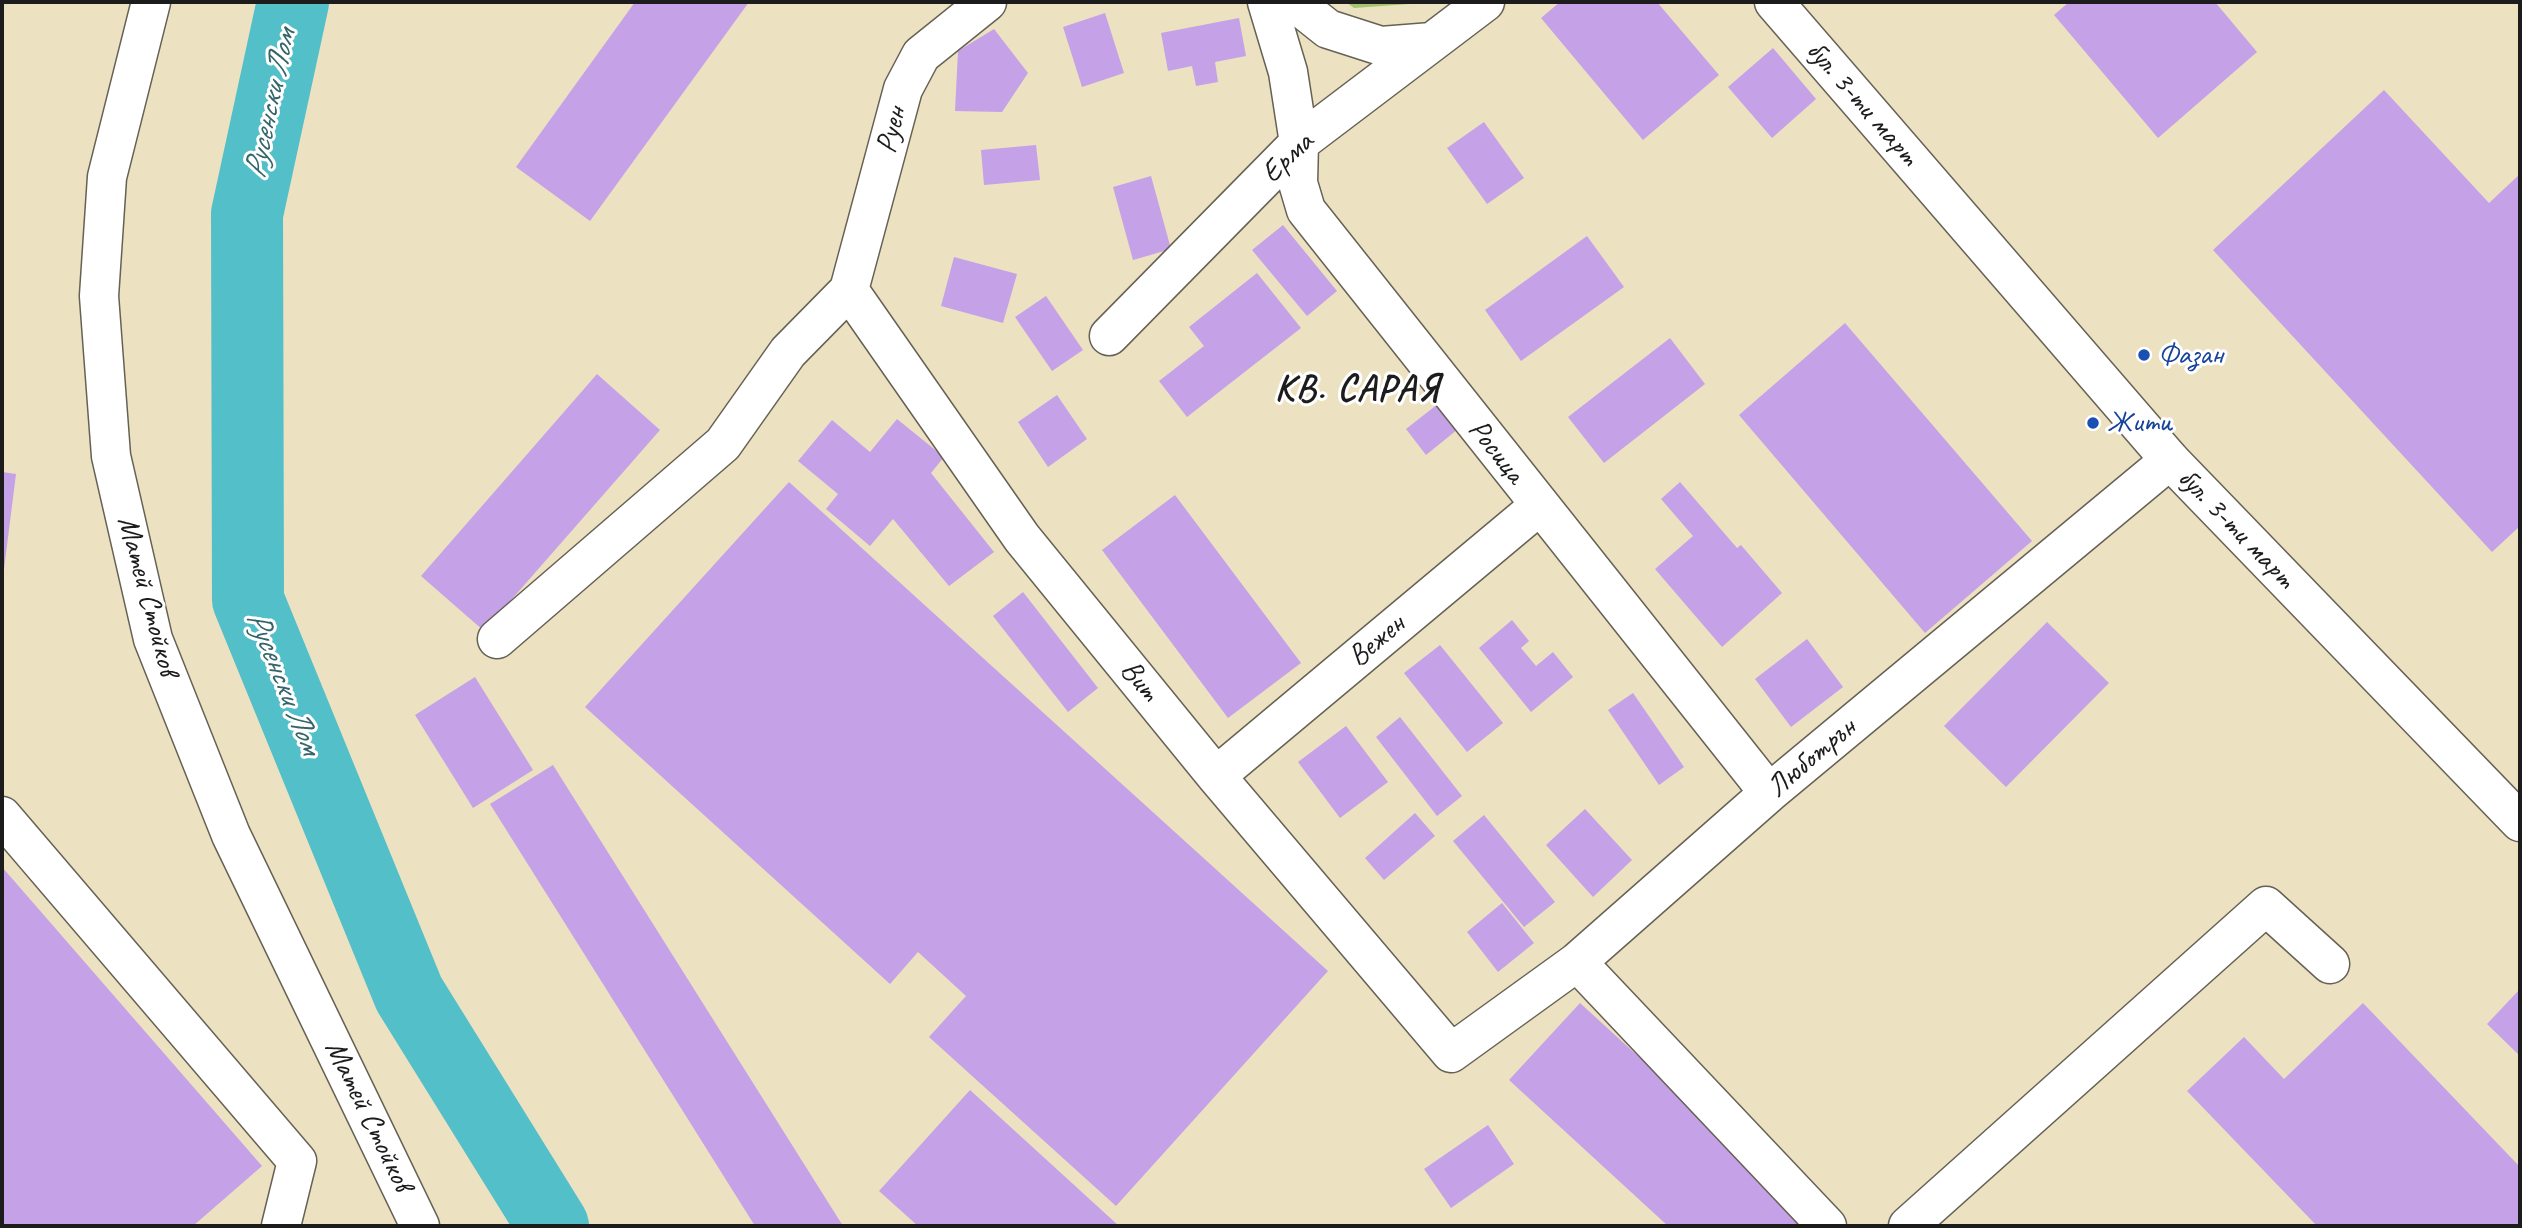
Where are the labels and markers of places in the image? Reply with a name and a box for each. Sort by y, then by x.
place label: Фазан [2158,337,2223,373]
marker: Фазан [2136,347,2152,363]
place label: Жити [2107,405,2171,441]
marker: Жити [2085,415,2101,431]

